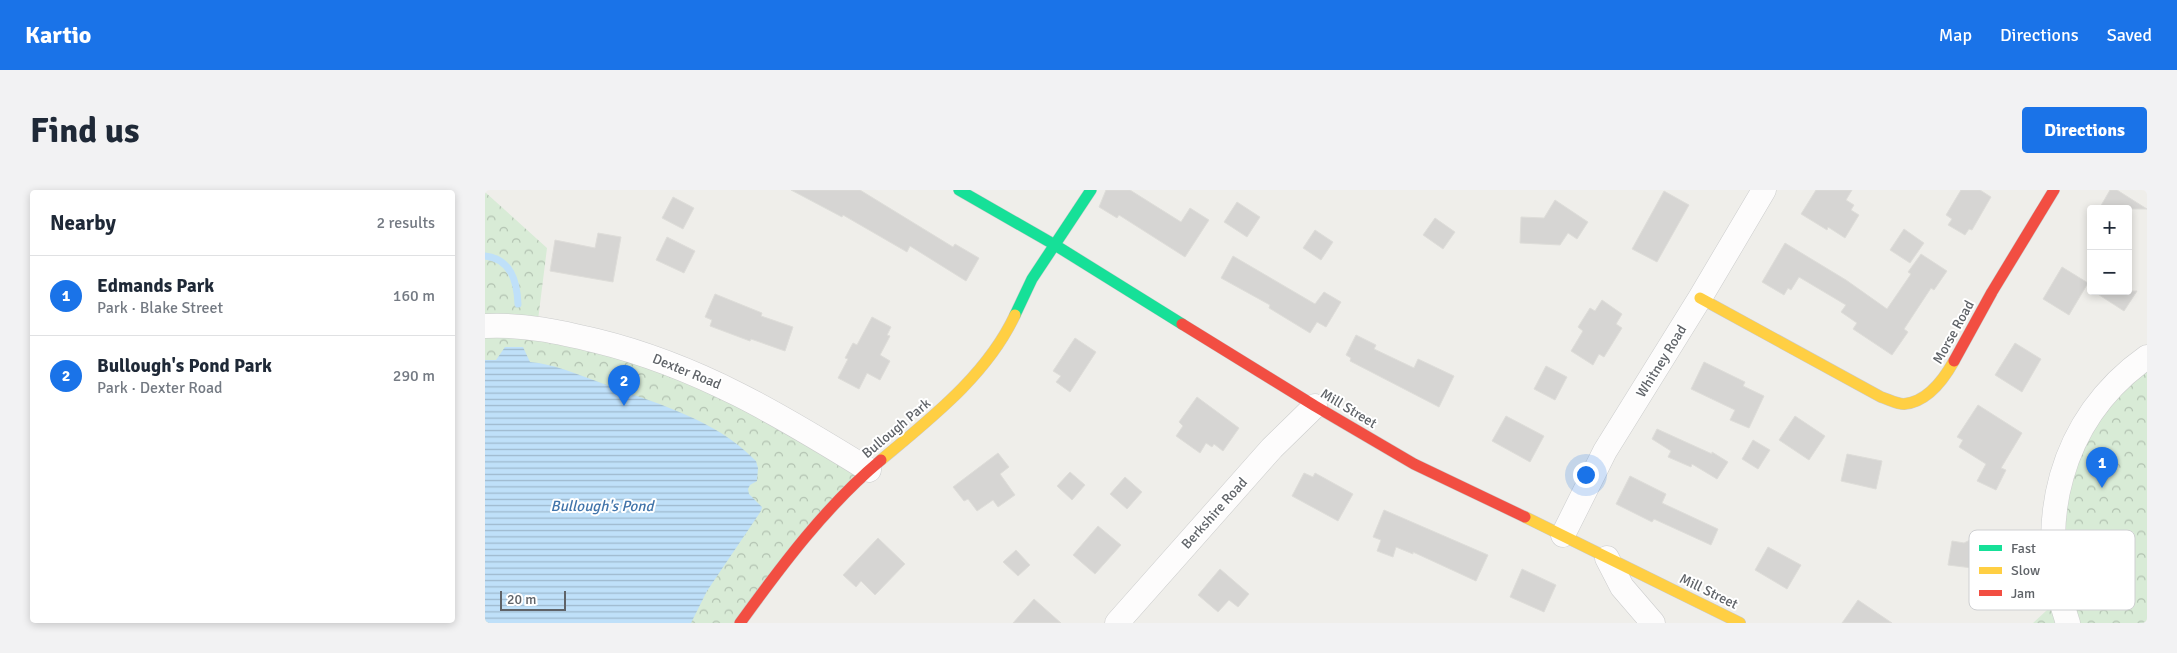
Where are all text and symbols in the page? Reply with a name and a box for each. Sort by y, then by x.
text: Kartio [25,20,91,50]
text: Map [1939,24,1972,46]
text: Directions [2000,24,2079,46]
text: Saved [2107,24,2152,46]
button: Directions [2022,107,2147,153]
text: Find us [30,109,140,152]
map controls [2087,205,2132,295]
button: + [2087,205,2132,250]
text: Nearby [50,210,116,236]
text: 2 results [376,213,435,233]
button: − [2087,250,2132,295]
text: Edmands Park [97,274,214,298]
text: 1 [62,286,70,306]
text: 160 m [393,286,435,306]
text: Park · Blake Street [97,298,223,318]
street label: Morse Road [1929,298,1978,367]
street label: Whitney Road [1632,322,1690,401]
street label: Dexter Road [650,350,724,393]
text: Bullough's Pond Park [97,354,272,378]
pin: 2 [608,365,640,406]
text: 2 [62,366,70,386]
text: 290 m [393,366,435,386]
text: Park · Dexter Road [97,378,223,398]
street label: Mill Street [1317,385,1380,432]
street label: Bullough Park [859,395,934,462]
pin: 1 [2086,447,2118,488]
your location [1573,462,1599,488]
street label: Berkshire Road [1178,474,1251,553]
water label: Bullough's Pond [551,497,655,515]
legend [1969,530,2135,610]
text: Fast [2011,540,2036,557]
text: Slow [2011,562,2040,579]
street label: Mill Street [1677,570,1741,613]
text: Jam [2011,585,2035,602]
scale bar [500,588,566,611]
text: 20 m [507,591,536,608]

